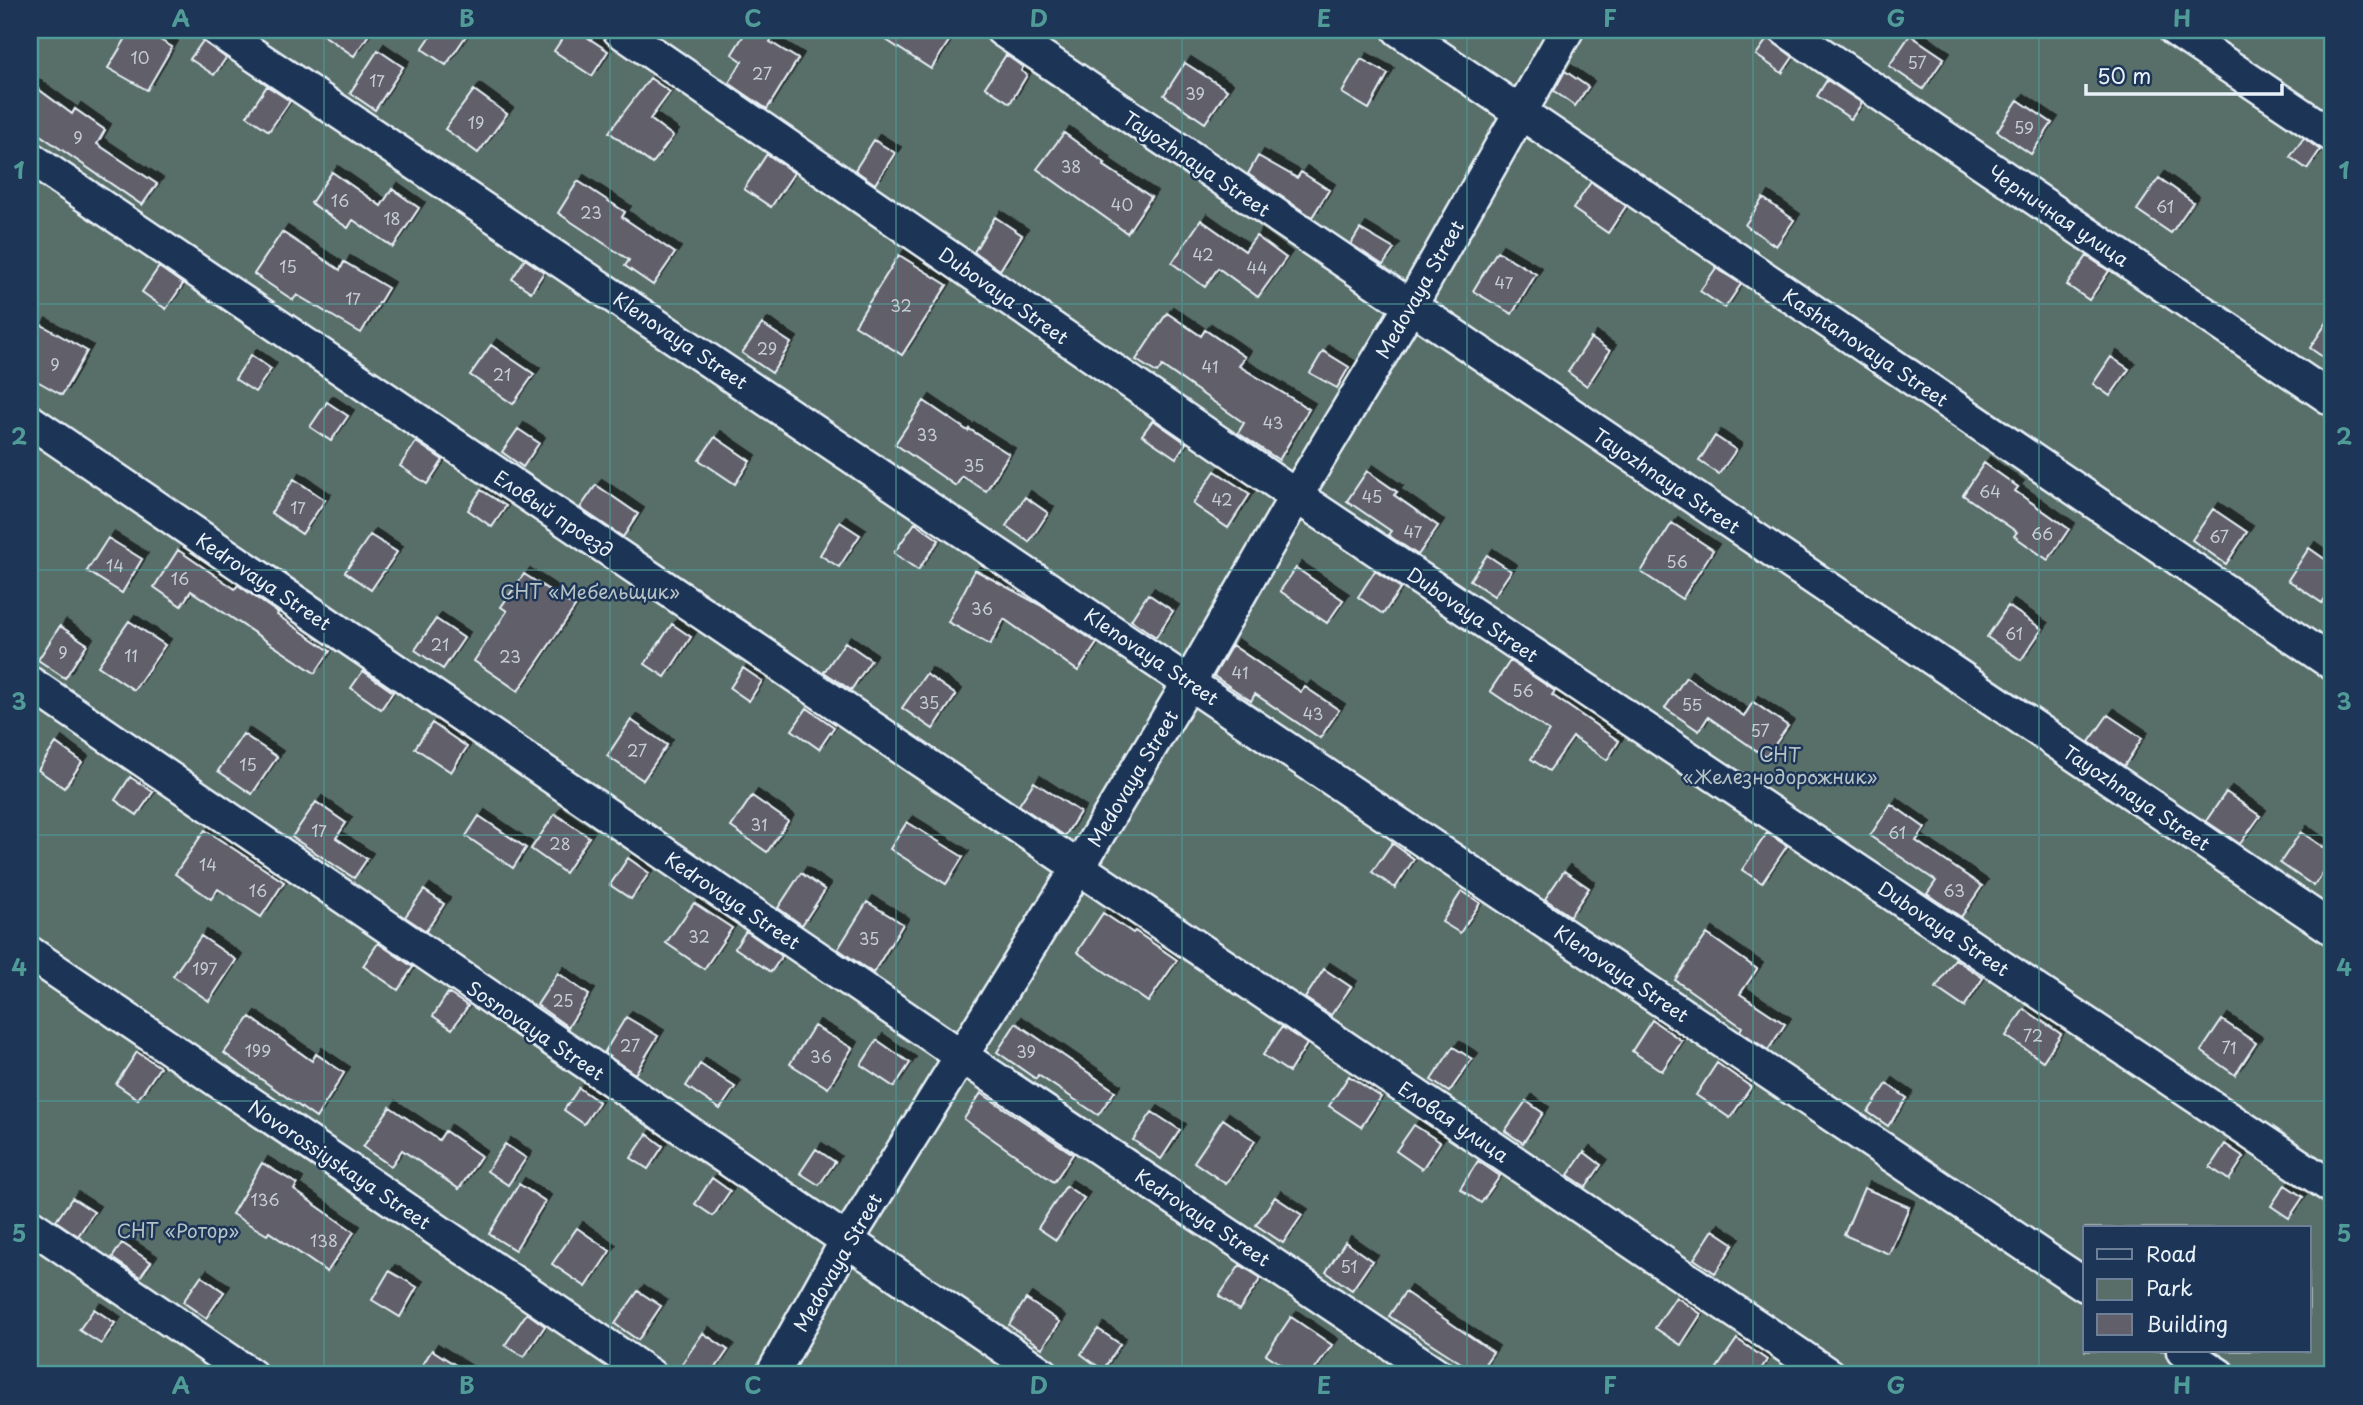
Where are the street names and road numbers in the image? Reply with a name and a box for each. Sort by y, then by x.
street label: Tayozhnaya Street [1118,103,1276,223]
street label: Черничная улица [1983,157,2135,273]
street label: Medovaya Street [1368,214,1470,363]
street label: Dubovaya Street [933,240,1075,350]
street label: Kashtanovaya Street [1778,281,1955,413]
street label: Klenovaya Street [608,285,754,396]
street label: Tayozhnaya Street [1588,420,1746,540]
street label: Еловый проезд [489,463,619,563]
street label: Kedrovaya Street [191,525,337,637]
street label: Dubovaya Street [1402,560,1544,668]
street label: Klenovaya Street [1079,601,1225,712]
street label: Medovaya Street [1080,704,1184,852]
street label: Tayozhnaya Street [2058,737,2216,857]
street label: Kedrovaya Street [660,844,806,956]
street label: Dubovaya Street [1873,874,2015,982]
street label: Klenovaya Street [1549,918,1695,1029]
street label: Sosnovaya Street [462,974,611,1087]
street label: Еловая улица [1393,1074,1515,1168]
street label: Novorossiyskaya Street [243,1092,437,1236]
street label: Kedrovaya Street [1130,1161,1276,1273]
street label: Medovaya Street [786,1187,888,1336]

